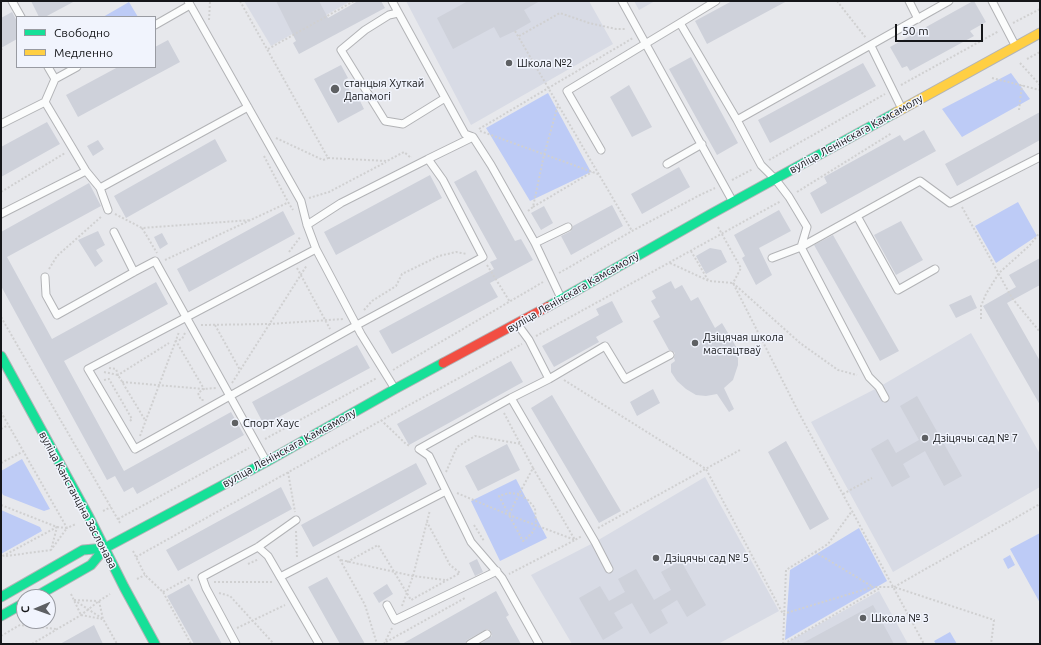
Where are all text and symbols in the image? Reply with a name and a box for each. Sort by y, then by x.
legend [16,16,156,68]
scale bar [897,16,985,42]
text: 50 m [902,24,929,37]
text: Свободно [54,26,110,39]
text: Медленно [54,46,113,59]
place label: Школа №2 [517,56,572,70]
marker: Школа №2 [504,58,514,68]
place label: станцыя Хуткай Дапамогі [344,76,424,102]
marker: станцыя Хуткай Дапамогі [329,83,341,95]
street label: вуліца Ленінскага Камсамолу [787,92,925,176]
street label: вуліца Ленінскага Камсамолу [505,249,641,335]
place label: Дзіцячая школа мастацтваў [703,330,784,356]
marker: Дзіцячая школа мастацтваў [690,338,700,348]
street label: вуліца Ленінскага Камсамолу [220,406,358,490]
place label: Спорт Хаус [243,416,299,430]
marker: Спорт Хаус [230,418,240,428]
street label: вуліца Канстанціна Заслонава [36,429,120,571]
place label: Дзіцячы сад № 7 [933,431,1018,445]
marker: Дзіцячы сад № 7 [920,433,930,443]
place label: Дзіцячы сад № 5 [664,551,749,565]
marker: Дзіцячы сад № 5 [651,553,661,563]
north arrow [16,589,56,629]
text: С [19,606,31,613]
place label: Школа № 3 [871,611,929,625]
marker: Школа № 3 [858,613,868,623]

